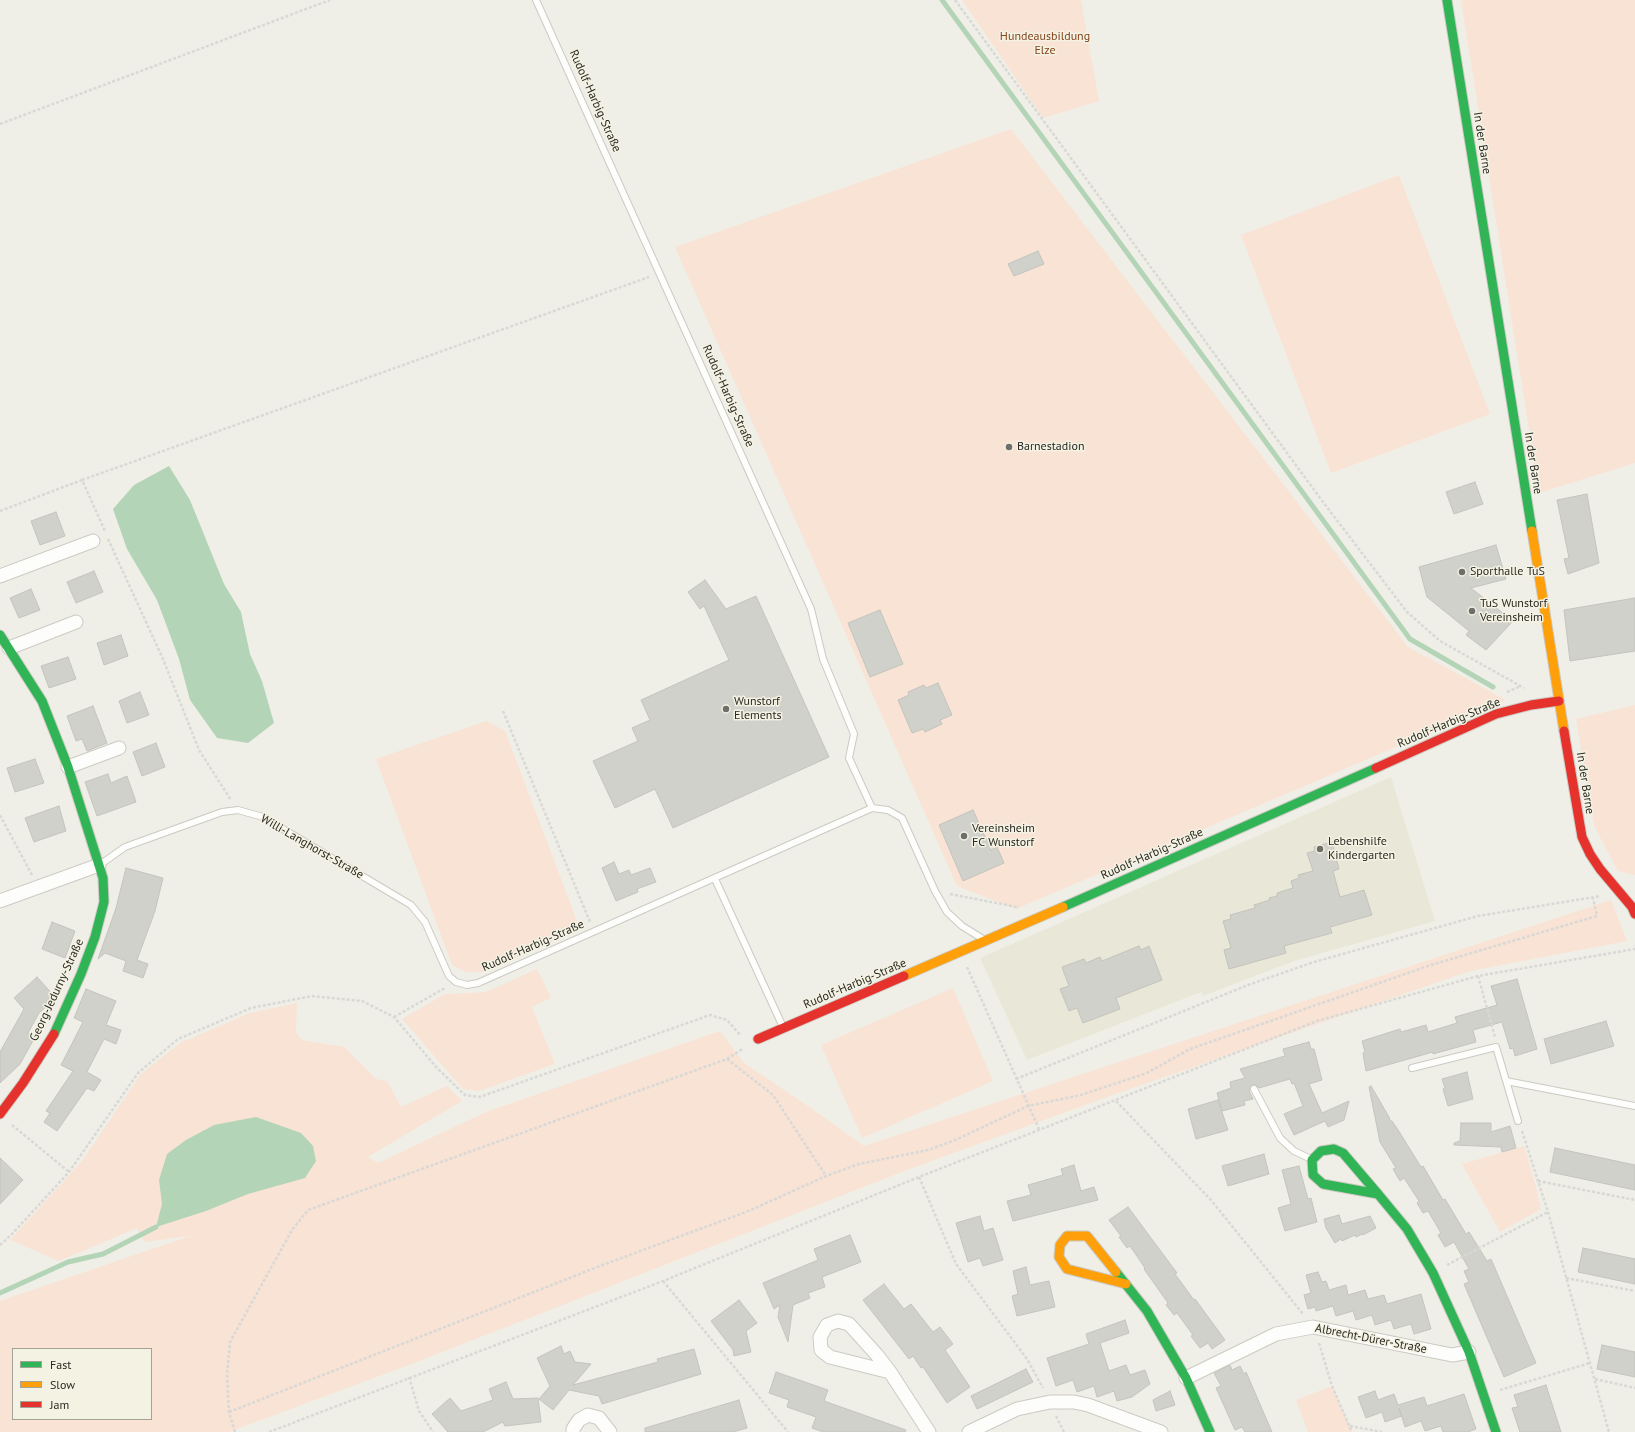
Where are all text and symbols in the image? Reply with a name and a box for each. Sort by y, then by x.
park label: Hundeausbildung Elze [1000,30,1090,58]
street label: Rudolf-Harbig-Straße [566,48,624,154]
street label: In der Barne [1470,111,1494,175]
street label: Rudolf-Harbig-Straße [699,343,757,449]
street label: In der Barne [1521,431,1545,495]
place label: Barnestadion [1017,440,1084,454]
marker: Barnestadion [1004,442,1014,452]
place label: Sporthalle TuS [1470,565,1545,579]
marker: Sporthalle TuS [1457,567,1467,577]
place label: TuS Wunstorf Vereinsheim [1480,597,1547,625]
marker: TuS Wunstorf Vereinsheim [1467,606,1477,616]
place label: Wunstorf Elements [734,695,782,723]
street label: Rudolf-Harbig-Straße [1395,695,1503,751]
marker: Wunstorf Elements [721,704,731,714]
street label: In der Barne [1573,751,1597,815]
street label: Willi-Langhorst-Straße [258,812,366,882]
place label: Vereinsheim FC Wunstorf [972,822,1035,850]
street label: Rudolf-Harbig-Straße [1099,825,1205,883]
marker: Vereinsheim FC Wunstorf [959,831,969,841]
place label: Lebenshilfe Kindergarten [1328,835,1395,863]
marker: Lebenshilfe Kindergarten [1315,844,1325,854]
street label: Rudolf-Harbig-Straße [480,917,586,975]
street label: Georg-Jedurny-Straße [27,937,87,1043]
street label: Rudolf-Harbig-Straße [801,956,909,1012]
street label: Albrecht-Dürer-Straße [1314,1321,1428,1357]
legend [12,1348,152,1420]
text: Fast [50,1357,71,1372]
text: Slow [50,1377,75,1392]
text: Jam [50,1397,69,1412]

